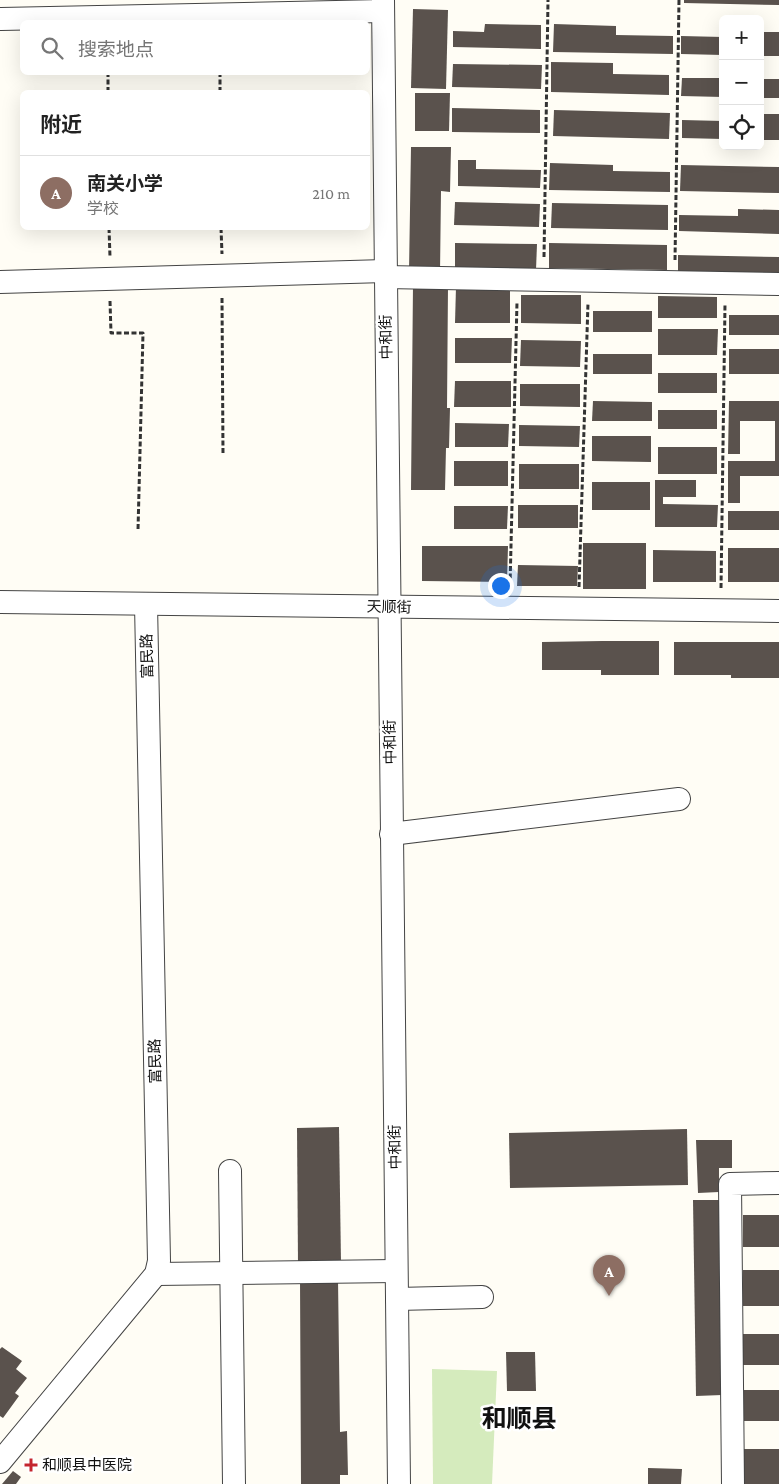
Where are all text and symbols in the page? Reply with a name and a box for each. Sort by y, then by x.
map controls [719,15,764,150]
button: + [719,15,764,60]
search box [20,20,370,75]
icon: search [38,34,66,62]
text: 搜索地点 [78,39,154,60]
button: − [719,60,764,105]
button: locate [719,105,764,150]
text: 附近 [40,113,82,137]
text: 南关小学 [87,173,163,194]
text: A [51,185,61,202]
text: 210 m [312,185,350,202]
text: 学校 [87,200,119,217]
street label: 中和街 [378,314,394,360]
your location [488,573,514,599]
street label: 天顺街 [366,599,412,615]
street label: 富民路 [139,633,155,679]
street label: 中和街 [382,719,398,765]
street label: 富民路 [147,1038,163,1084]
street label: 中和街 [387,1124,403,1170]
pin: A [593,1255,625,1296]
district label: 和顺县 [481,1405,557,1432]
place label: 和顺县中医院 [42,1457,132,1473]
marker: 和顺县中医院 [24,1458,38,1472]

